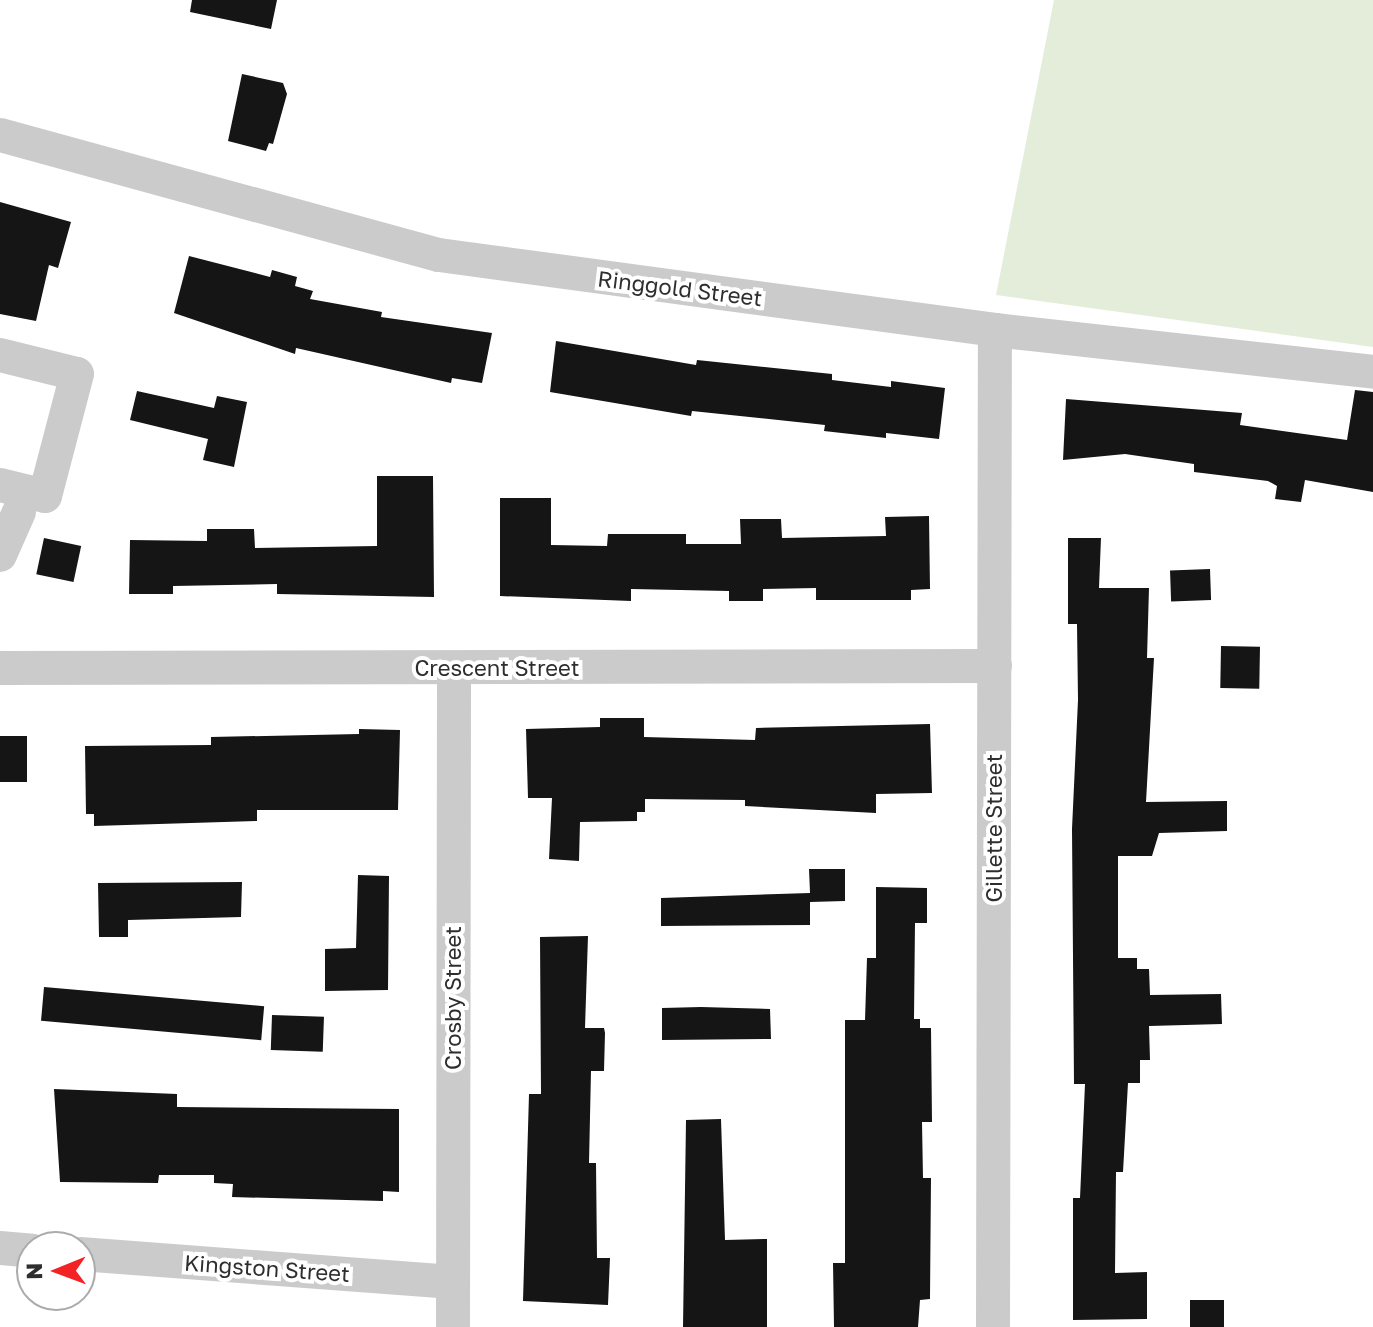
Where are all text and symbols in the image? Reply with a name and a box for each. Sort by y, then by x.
street label: Ringgold Street [596,265,764,311]
street label: Crescent Street [414,655,580,681]
street label: Gillette Street [981,754,1007,902]
street label: Crosby Street [440,926,466,1070]
north arrow [16,1231,96,1311]
street label: Kingston Street [183,1249,351,1287]
text: N [20,1263,47,1280]

